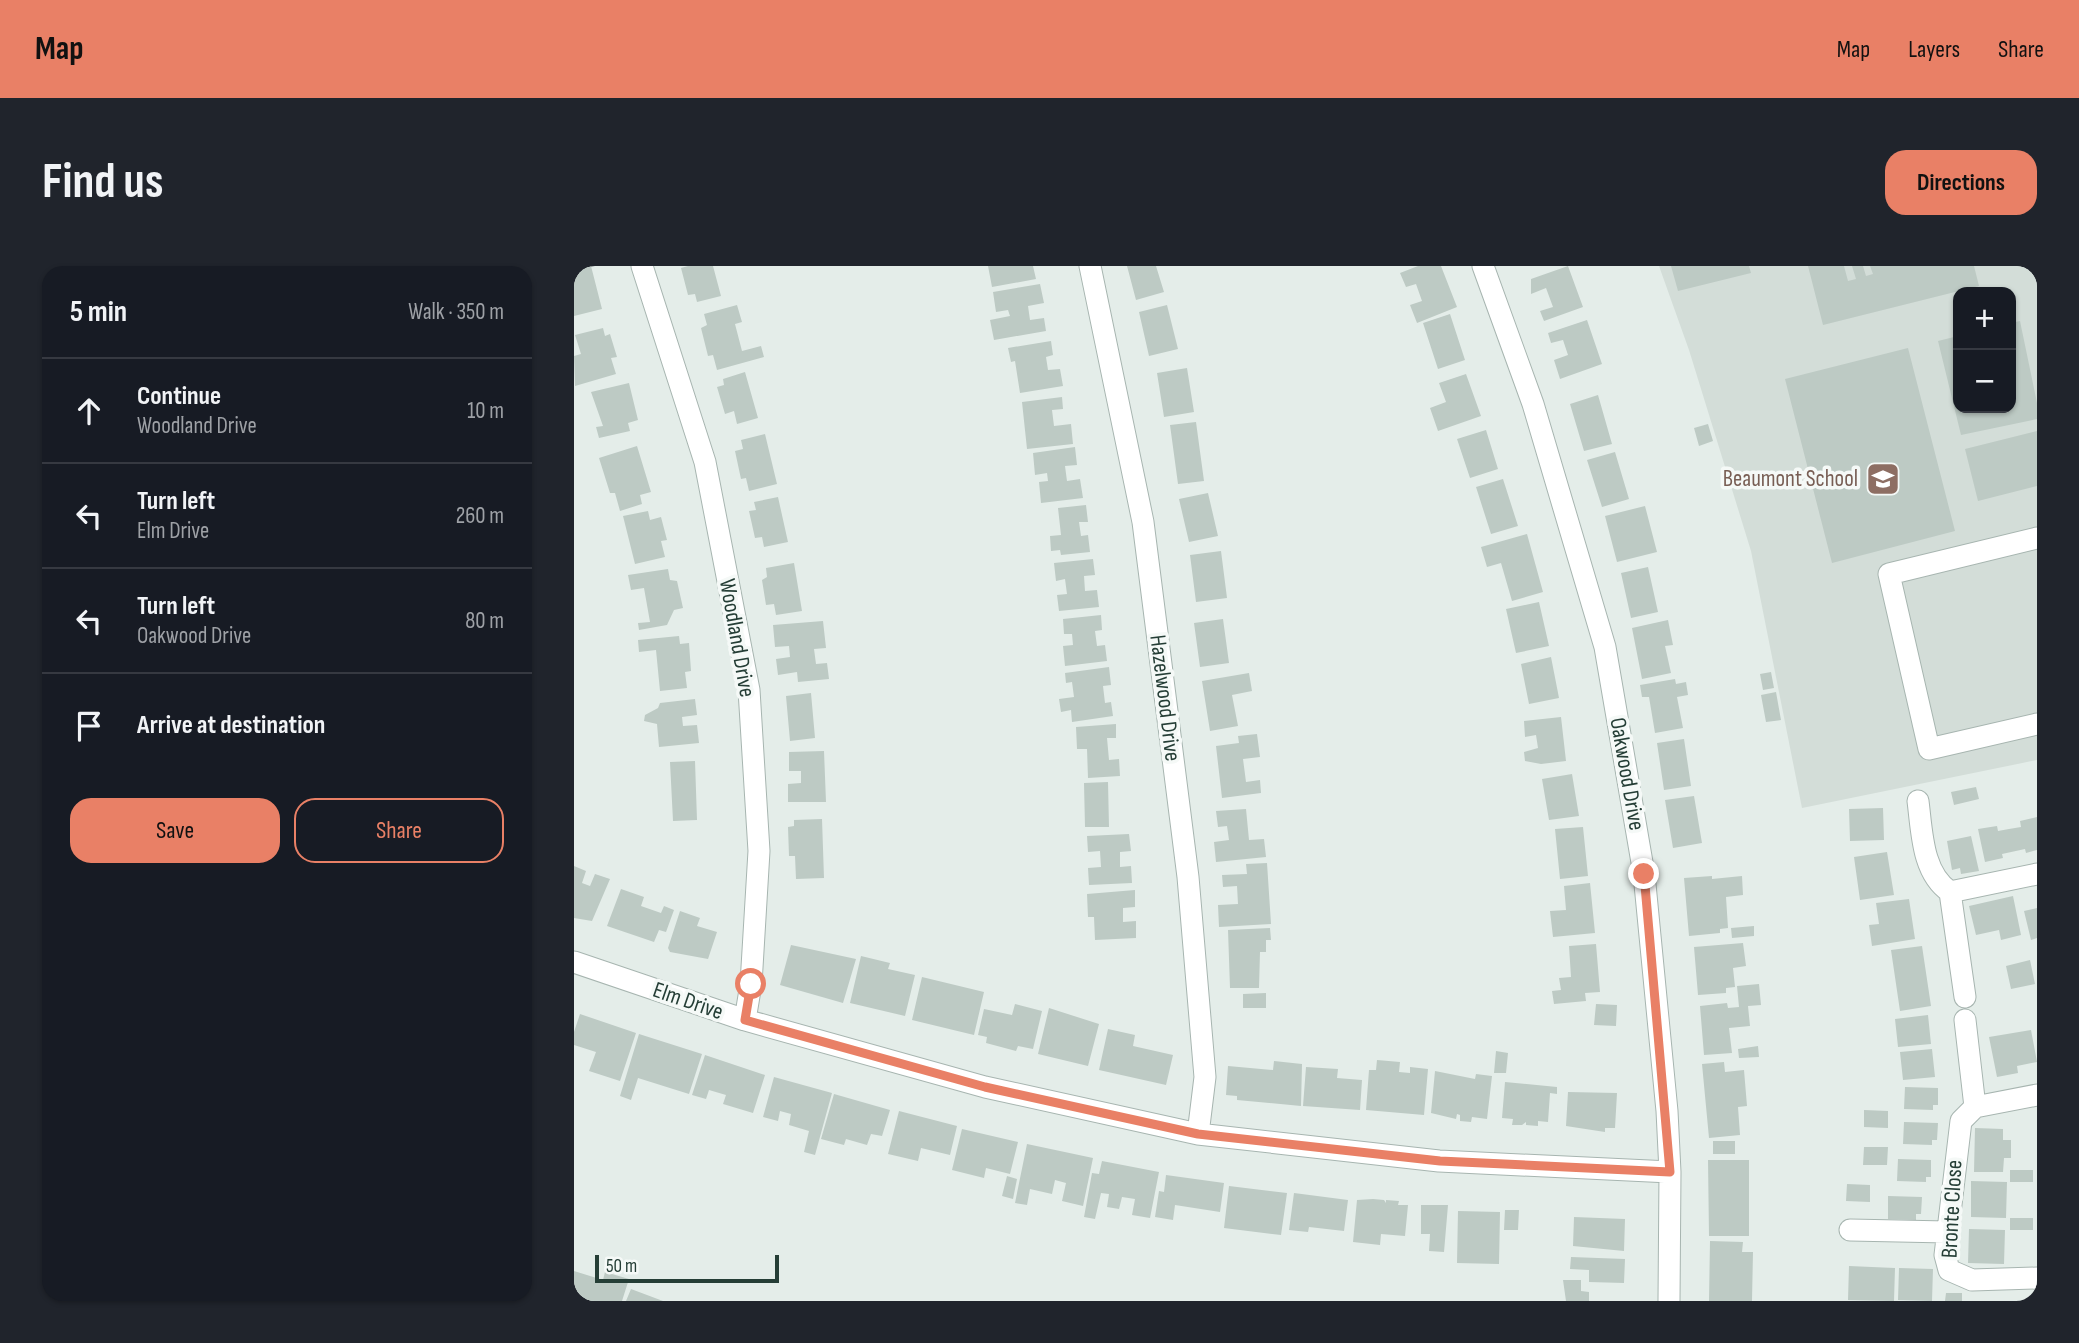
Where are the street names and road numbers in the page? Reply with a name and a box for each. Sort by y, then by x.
street label: Woodland Drive [713,577,761,699]
street label: Hazelwood Drive [1143,633,1187,763]
street label: Oakwood Drive [1603,715,1651,833]
street label: Elm Drive [649,976,727,1026]
street label: Bronte Close [1935,1159,1969,1259]

